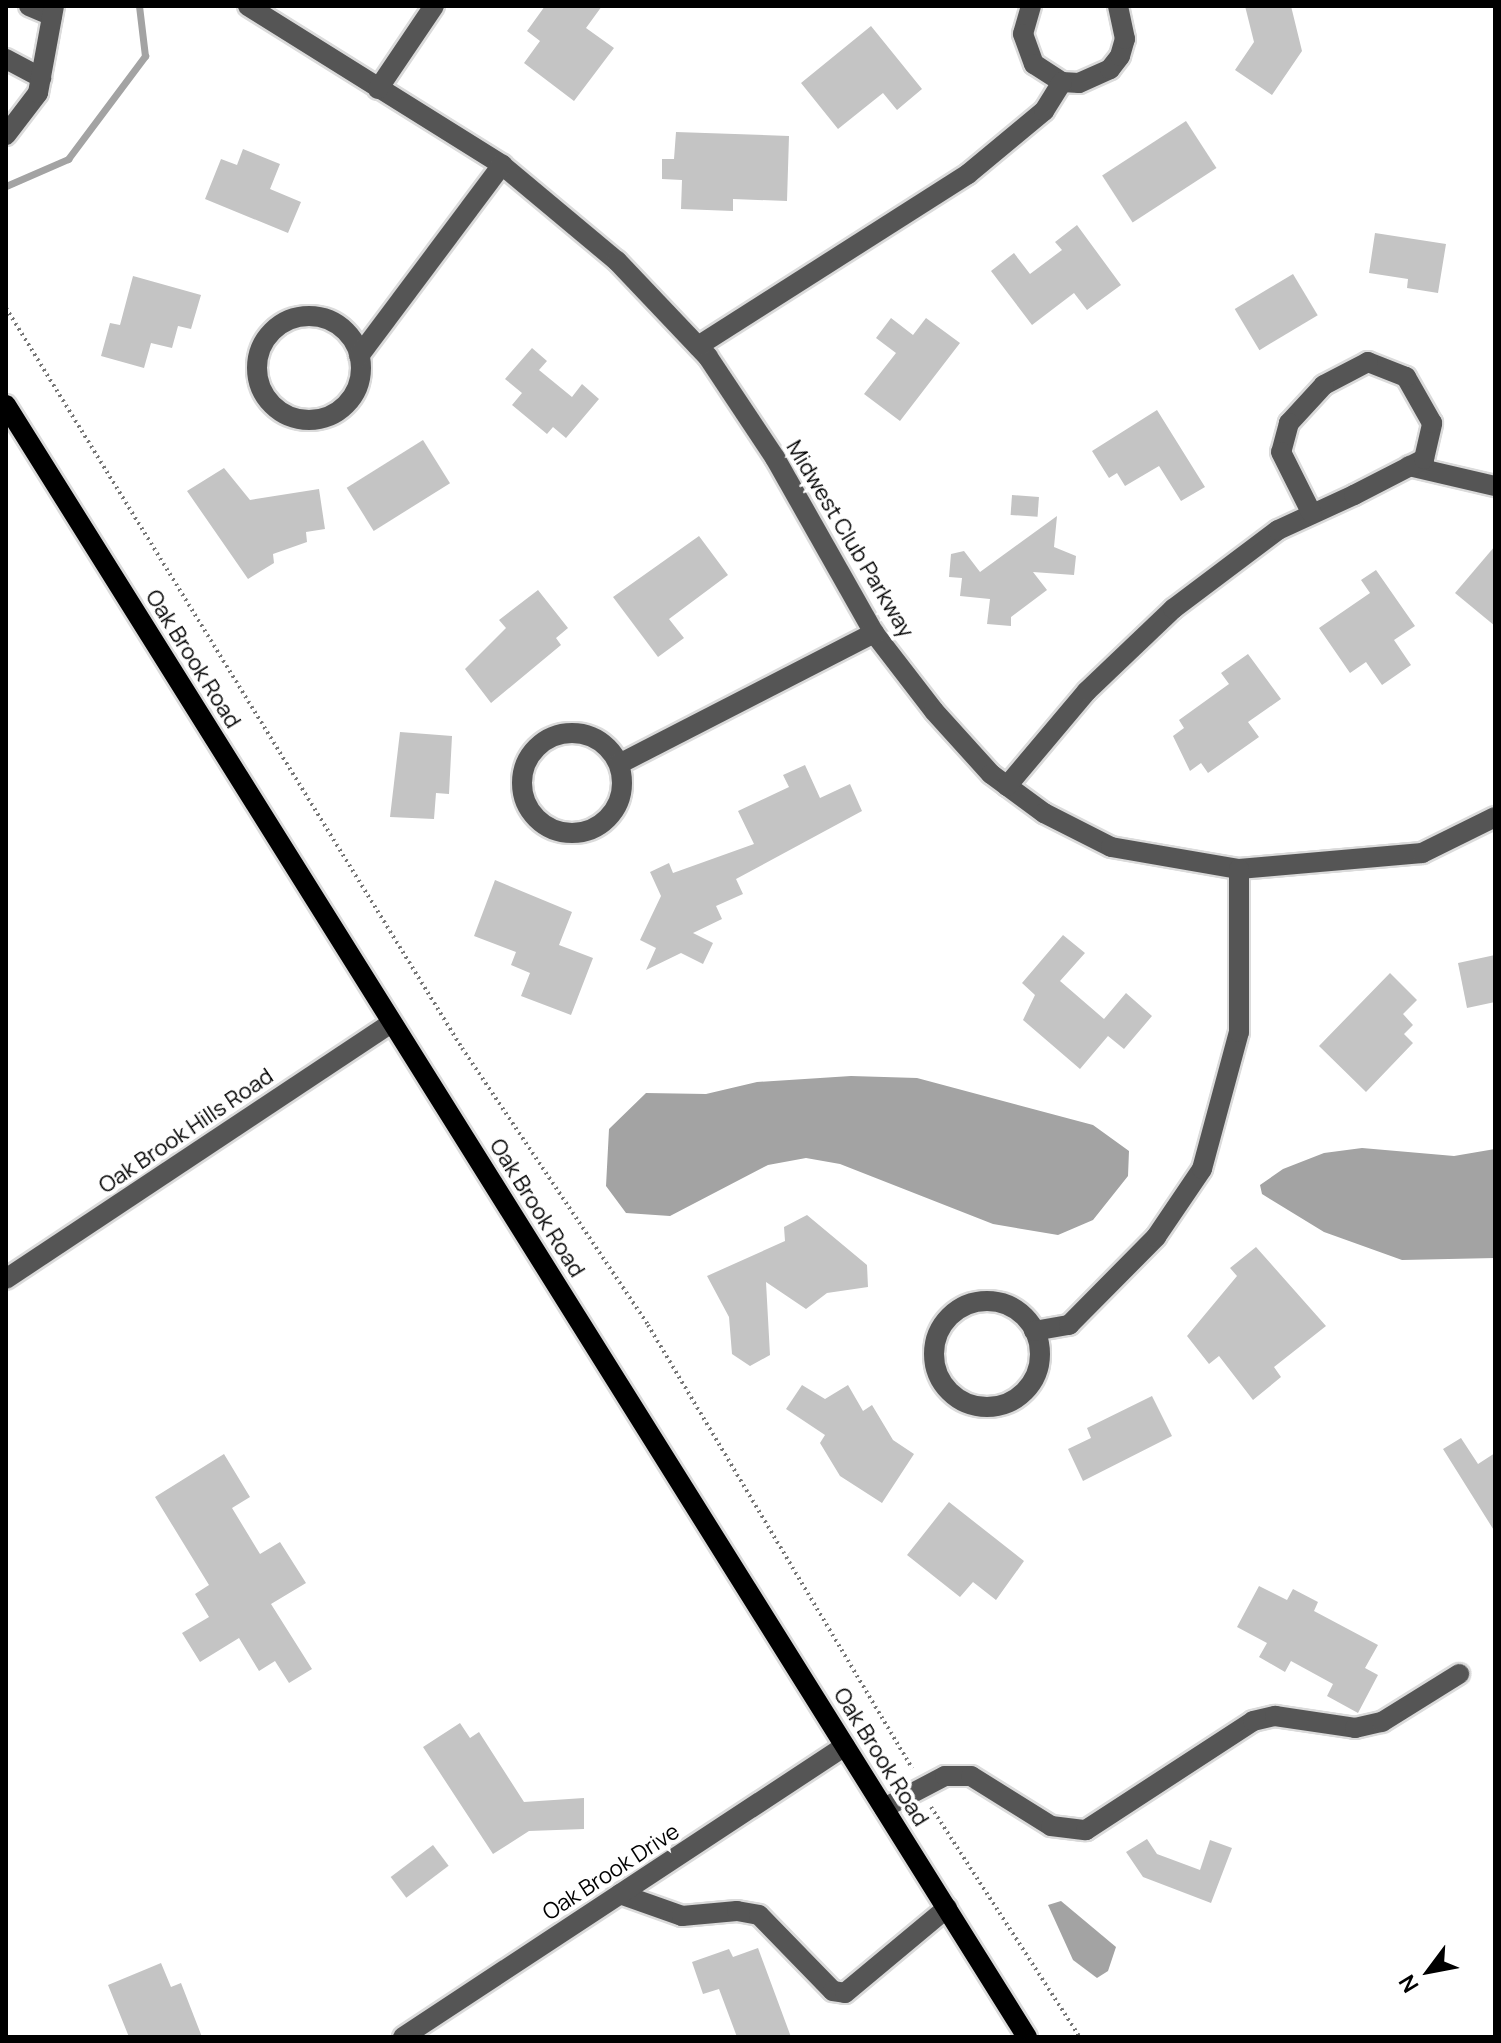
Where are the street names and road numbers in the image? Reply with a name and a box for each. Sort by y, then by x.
street label: Midwest Club Parkway [781,436,919,642]
street label: Oak Brook Road [140,585,246,733]
street label: Oak Brook Hills Road [94,1063,278,1199]
street label: Oak Brook Road [484,1134,590,1282]
street label: Oak Brook Road [828,1683,934,1831]
street label: Oak Brook Drive [538,1818,684,1926]

